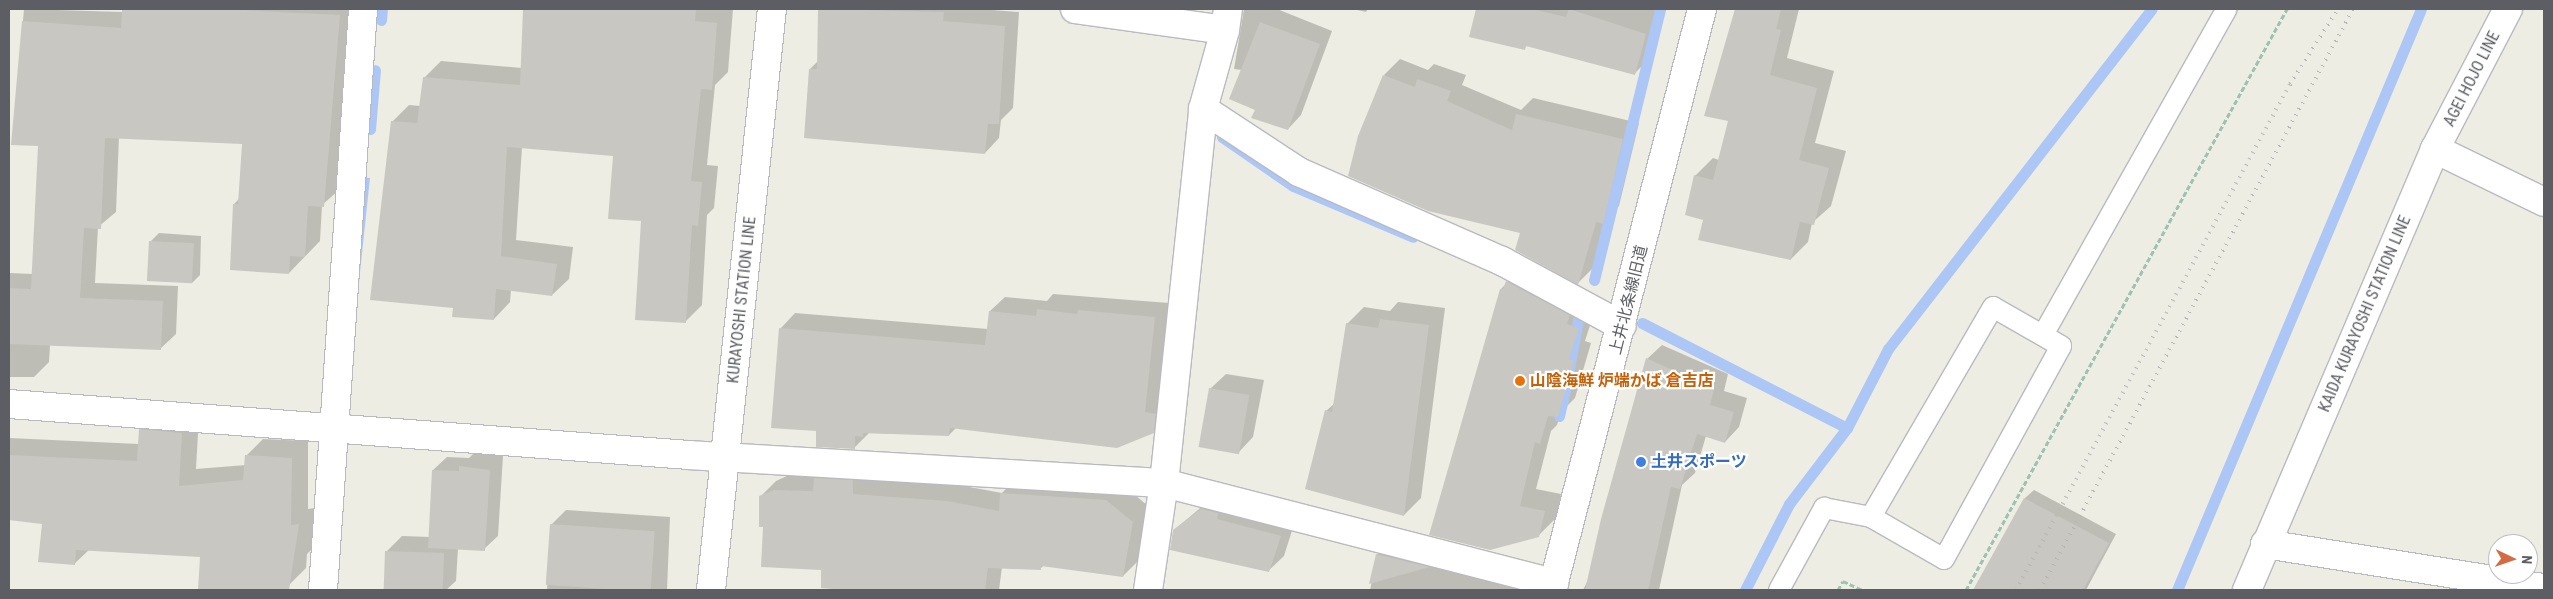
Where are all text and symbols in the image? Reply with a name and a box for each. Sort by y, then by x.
street label: AGEI HOJO LINE [2440,28,2504,130]
street label: KAIDA KURAYOSHI STATION LINE [2315,213,2415,415]
street label: KURAYOSHI STATION LINE [724,216,760,384]
street label: 上井北条線旧道 [1606,243,1652,357]
place label: 山陰海鮮 炉端かば 倉吉店 [1530,371,1713,391]
marker: 山陰海鮮 炉端かば 倉吉店 [1514,375,1526,387]
place label: 土井スポーツ [1651,452,1747,472]
marker: 土井スポーツ [1635,456,1647,468]
north arrow [2488,534,2538,584]
text: N [2519,555,2535,564]

